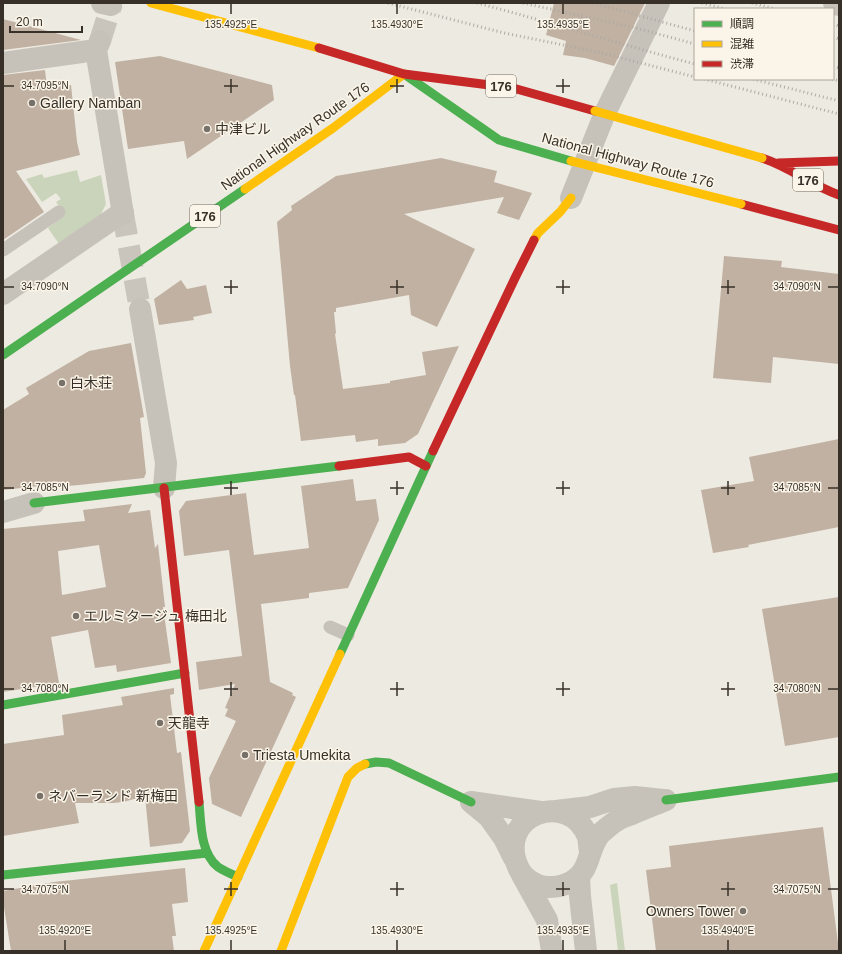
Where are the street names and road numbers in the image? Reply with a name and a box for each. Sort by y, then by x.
road number: 176 [486,75,516,97]
street label: National Highway Route 176 [218,78,372,193]
street label: National Highway Route 176 [540,129,716,191]
road number: 176 [793,169,823,191]
road number: 176 [190,205,220,227]

